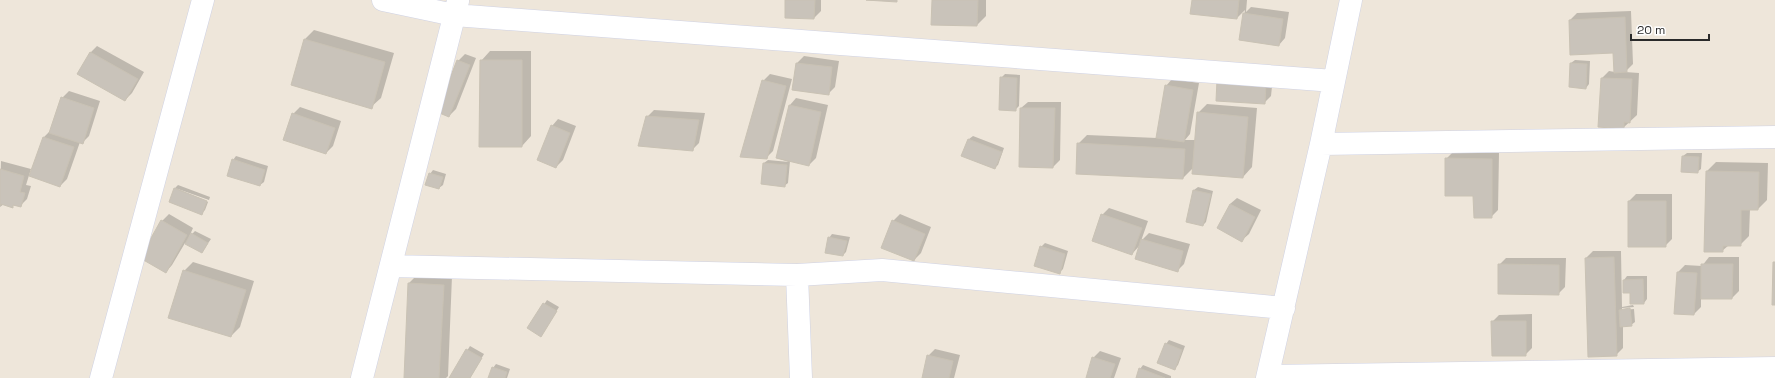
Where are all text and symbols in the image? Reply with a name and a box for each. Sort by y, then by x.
scale bar [1631,16,1709,42]
text: 20 m [1637,22,1665,38]

